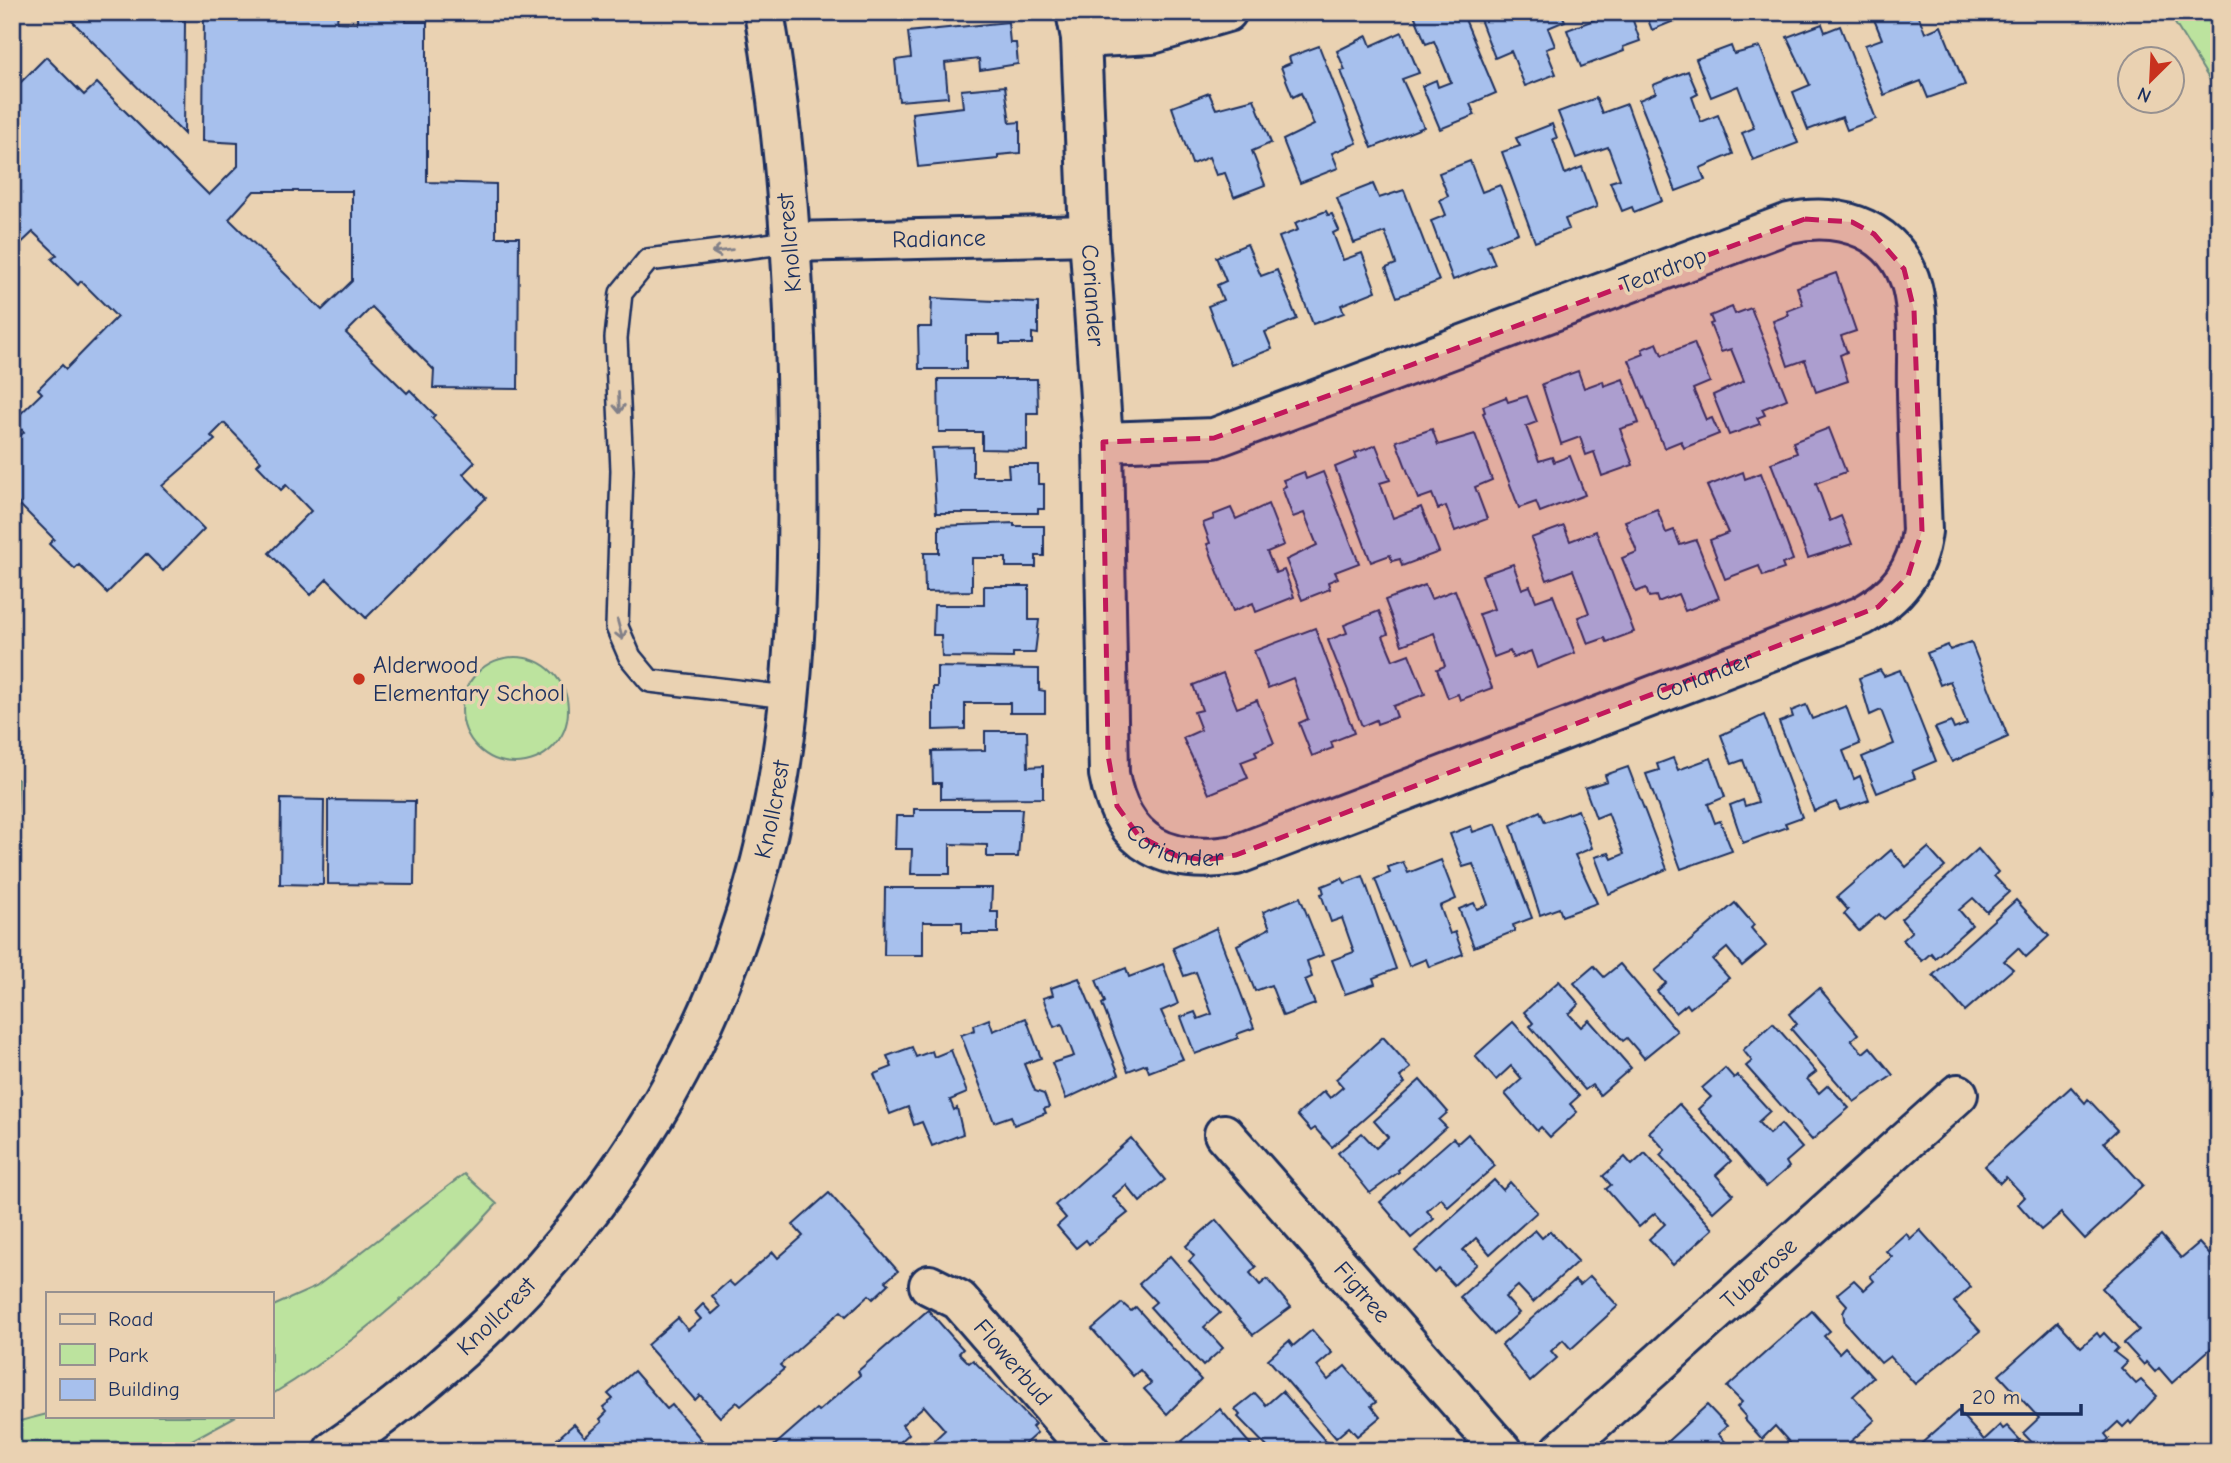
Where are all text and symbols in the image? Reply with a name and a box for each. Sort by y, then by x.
north arrow [2116,46,2186,116]
text: N [2134,82,2155,107]
street label: Knollcrest [771,191,807,294]
street label: Radiance [892,223,986,254]
street label: Teardrop [1615,241,1711,299]
street label: Coriander [1076,243,1111,348]
one-way arrow [711,244,734,257]
one-way arrow [613,391,626,414]
one-way arrow [614,618,627,640]
street label: Coriander [1652,645,1758,708]
place label: Alderwood Elementary School [373,651,565,707]
marker: Alderwood Elementary School [351,671,367,687]
street label: Knollcrest [748,757,795,861]
street label: Coriander [1120,818,1225,872]
street label: Tuberose [1715,1232,1803,1315]
street label: Figtree [1328,1256,1397,1328]
street label: Knollcrest [451,1270,542,1361]
legend [46,1292,273,1418]
text: Road [108,1307,153,1331]
street label: Flowerbud [968,1313,1058,1411]
text: Park [108,1343,148,1367]
scale bar [1962,1372,2080,1416]
text: Building [108,1377,180,1401]
text: 20 m [1972,1385,2020,1409]

